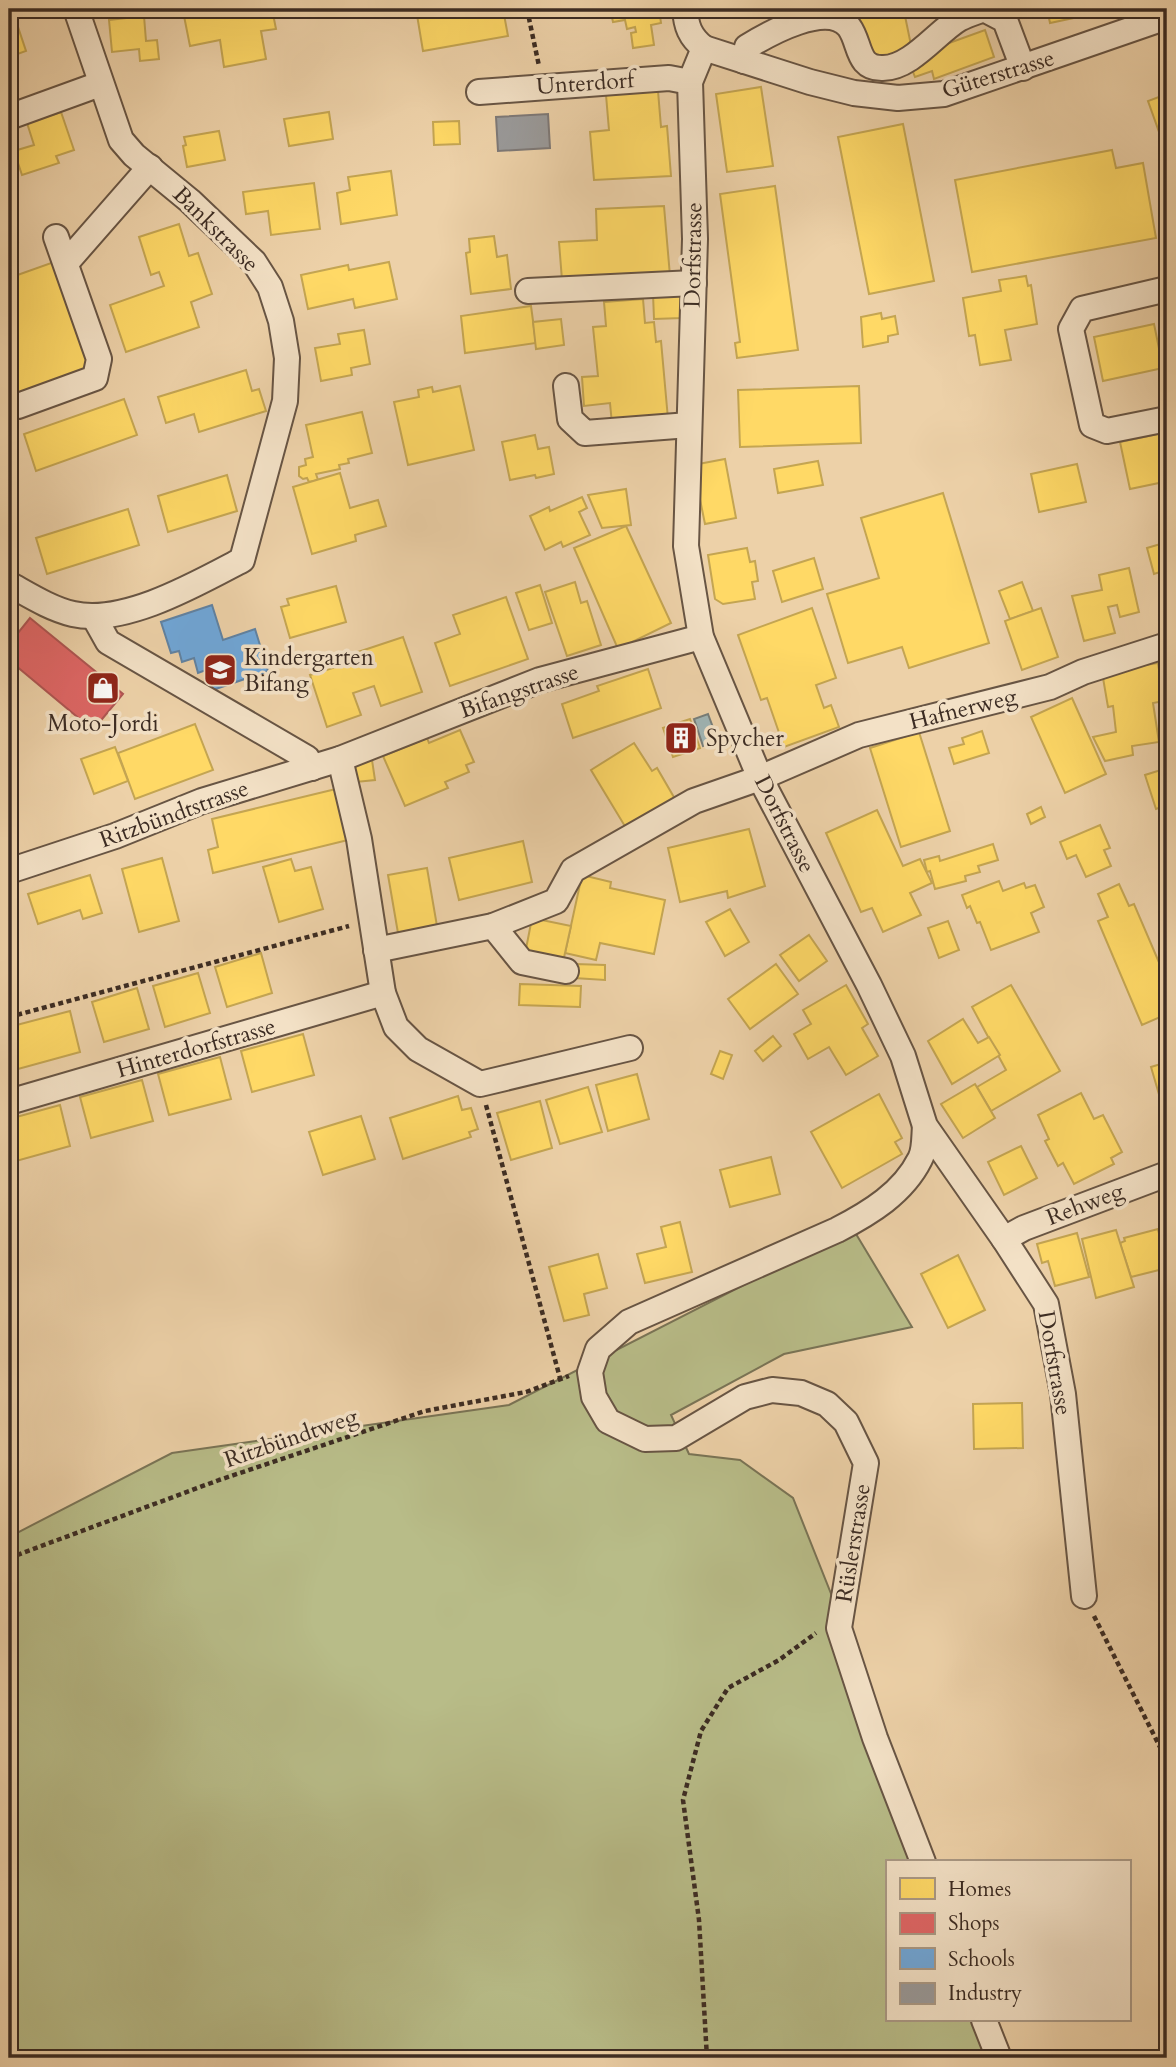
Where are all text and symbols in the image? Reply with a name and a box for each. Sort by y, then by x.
street label: Güterstrasse [938,42,1058,106]
street label: Unterdorf [535,64,639,102]
street label: Bankstrasse [166,179,266,279]
street label: Dorfstrasse [677,202,709,308]
place label: Kindergarten Bifang [244,642,374,699]
school or university icon: Kindergarten Bifang [201,651,239,689]
street label: Bifangstrasse [455,656,583,726]
shop icon: Moto-Jordi [84,669,122,707]
street label: Hafnerweg [906,681,1020,737]
place label: Moto-Jordi [47,708,159,739]
building icon: Spycher [662,719,700,757]
place label: Spycher [706,723,784,754]
street label: Dorfstrasse [747,770,823,878]
street label: Ritzbündtstrasse [95,773,253,855]
street label: Hinterdorfstrasse [113,1010,279,1086]
street label: Rehweg [1042,1175,1128,1233]
street label: Dorfstrasse [1031,1308,1079,1418]
street label: Ritzbündtweg [220,1401,362,1475]
street label: Rüslerstrasse [828,1481,878,1605]
legend [886,1860,1130,2022]
text: Homes [948,1875,1011,1904]
text: Shops [948,1909,1000,1938]
text: Schools [948,1945,1015,1974]
text: Industry [948,1979,1022,2008]

